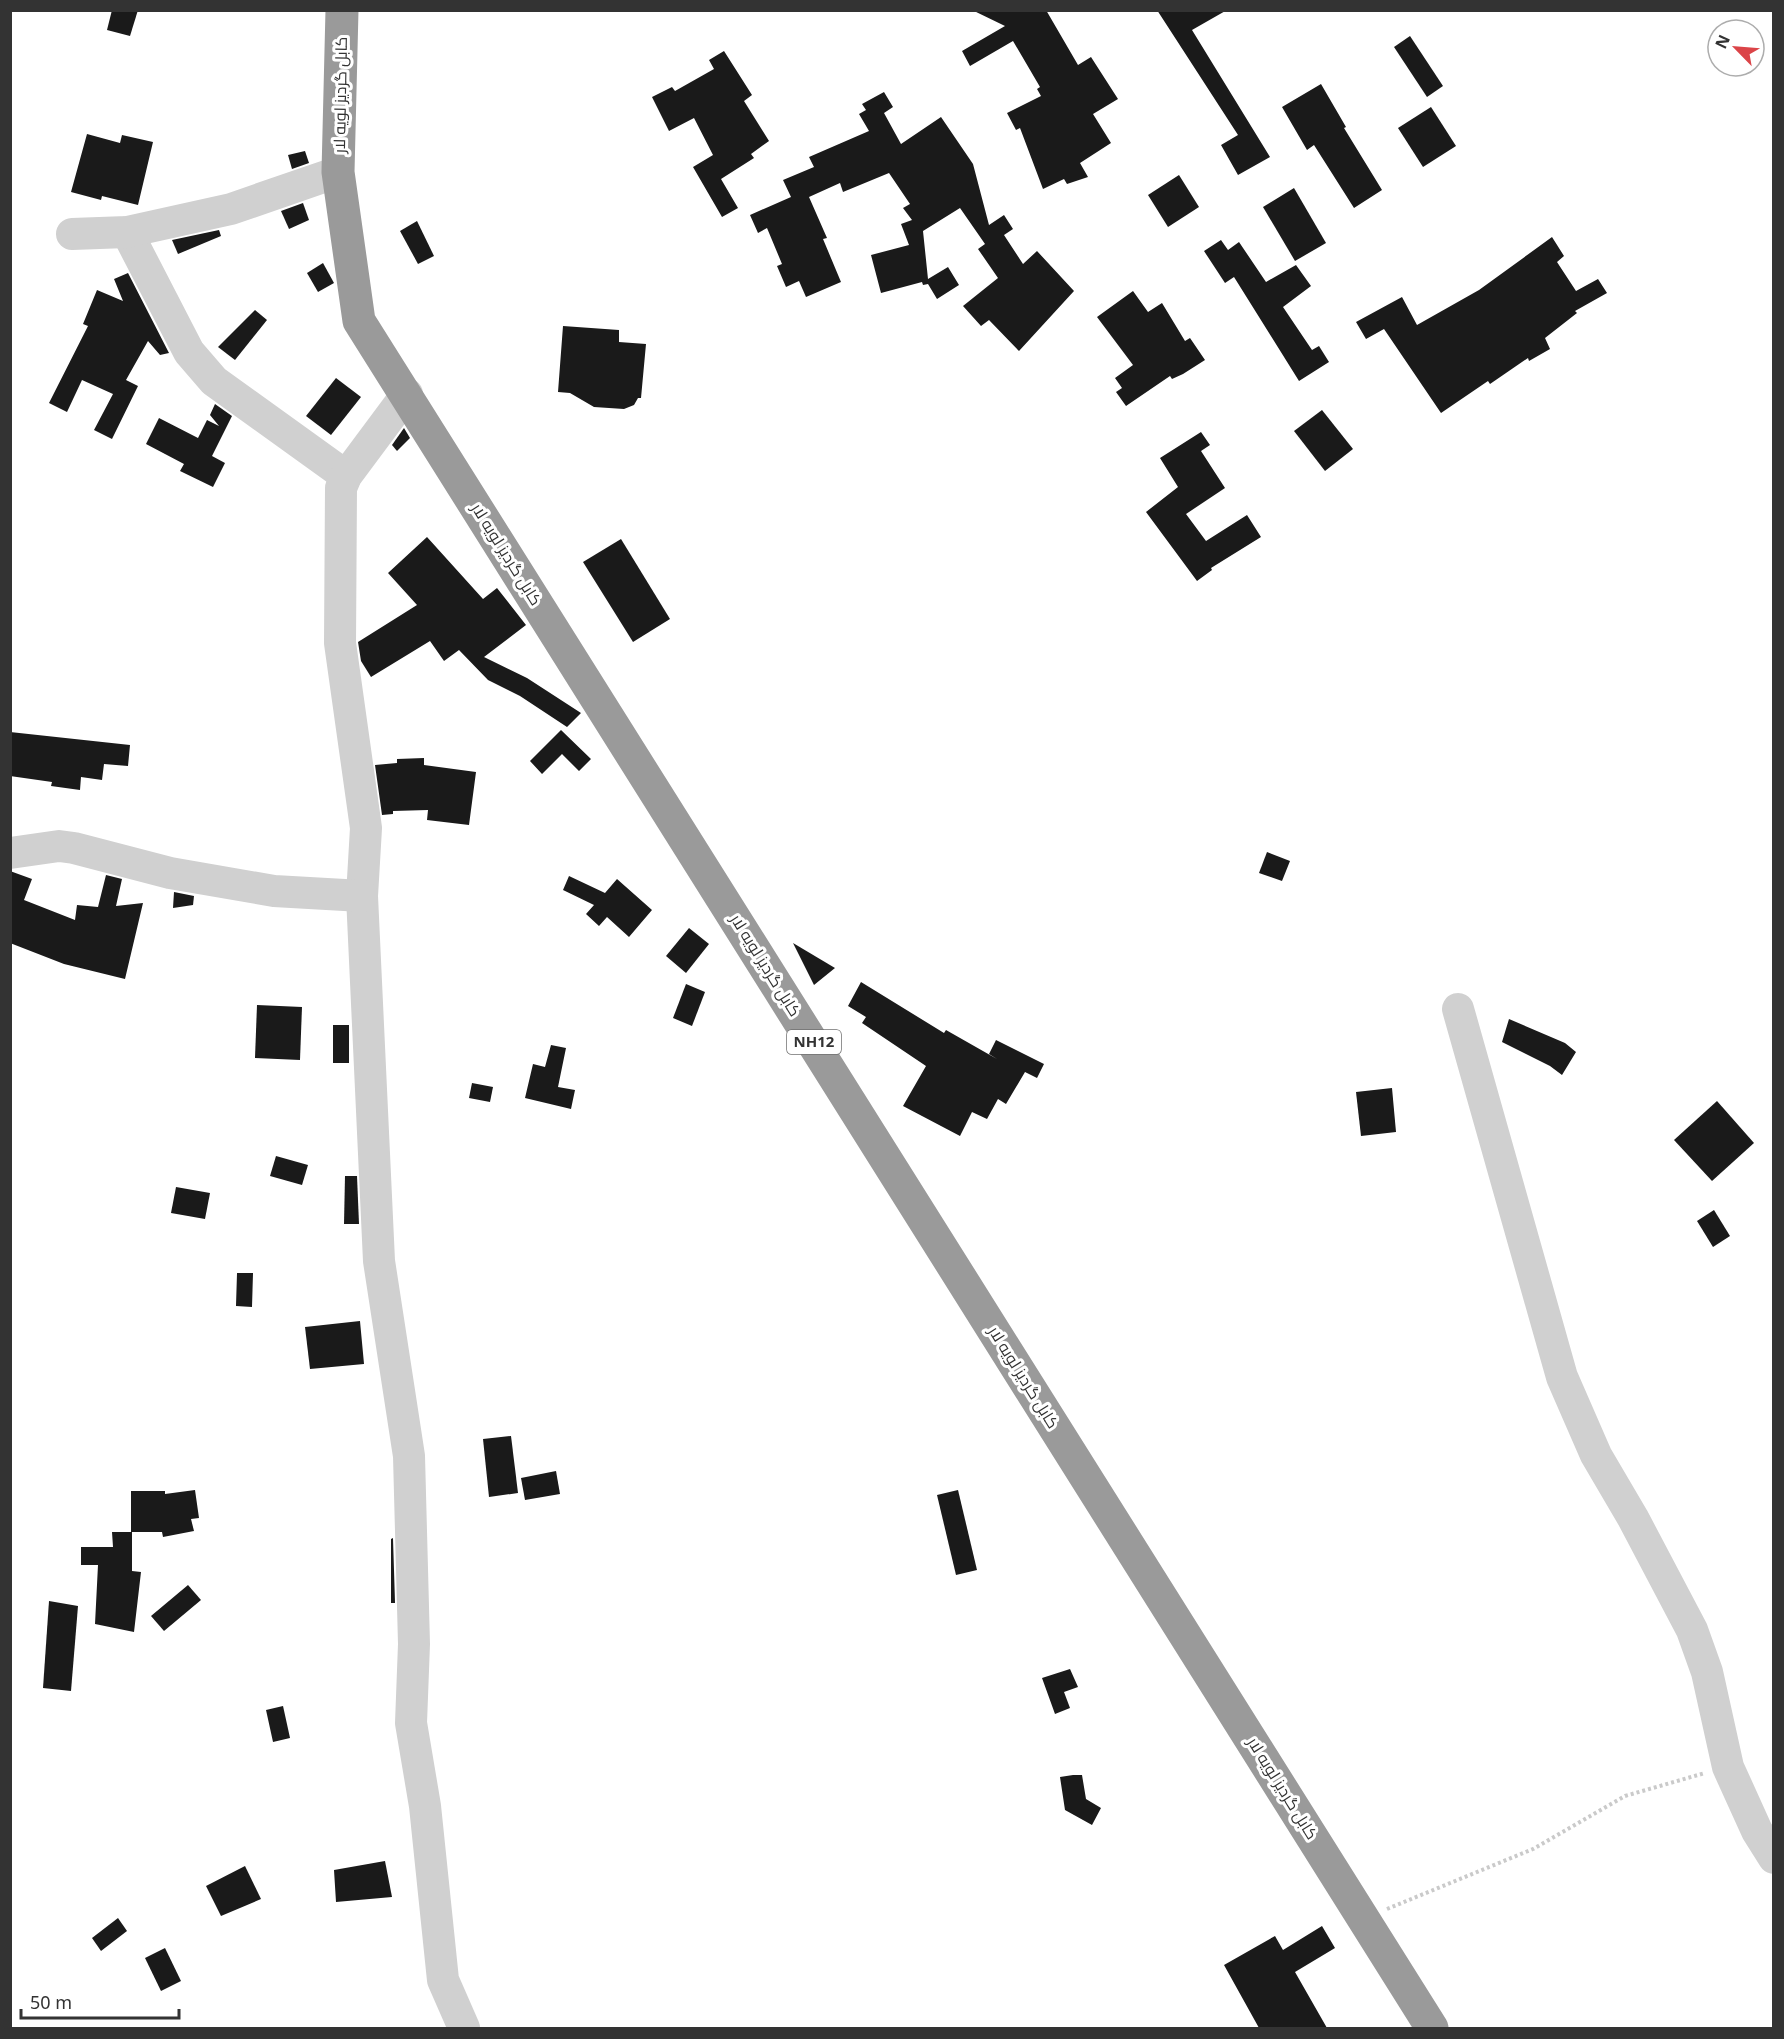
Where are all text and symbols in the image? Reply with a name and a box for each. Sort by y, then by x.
north arrow [1706,18,1766,78]
text: N [1710,31,1735,52]
street label: کابل گردیز لویه لار [328,36,352,155]
street label: کابل گردیز لویه لار [466,498,547,609]
street label: کابل گردیز لویه لار [725,909,806,1020]
road number: NH12 [787,1030,841,1054]
street label: کابل گردیز لویه لار [983,1321,1064,1432]
street label: کابل گردیز لویه لار [1242,1732,1323,1843]
scale bar [21,1982,178,2020]
text: 50 m [30,1990,72,2014]

